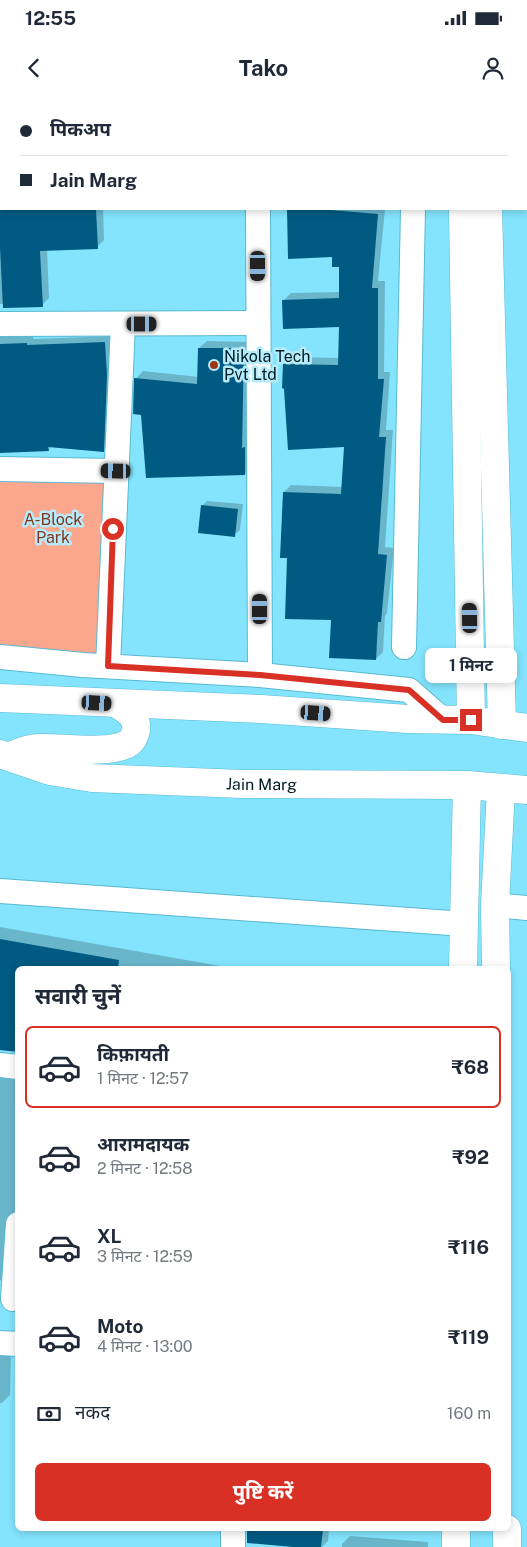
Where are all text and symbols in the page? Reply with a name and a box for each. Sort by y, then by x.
text: 12:55 [25,7,76,29]
icon: back [20,54,48,82]
icon: person [479,54,507,82]
text: Tako [239,55,288,81]
text: पिकअप [50,118,111,140]
text: Jain Marg [50,169,137,191]
car [250,251,265,281]
car [127,317,157,332]
place label: Nikola Tech Pvt Ltd [224,347,311,384]
marker: Nikola Tech Pvt Ltd [208,359,220,371]
car [100,463,131,479]
park label: A-Block Park [24,510,82,547]
route start [102,518,124,540]
car [252,594,267,624]
car [462,603,477,633]
callout: 1 मिनट [425,648,517,682]
text: 1 मिनट [449,656,493,675]
car [81,695,112,711]
car [300,704,331,722]
route end [460,709,482,731]
street label: Jain Marg [226,774,297,794]
text: सवारी चुनें [35,983,121,1009]
text: किफ़ायती [97,1043,169,1065]
icon: car [37,1045,82,1090]
text: ₹68 [452,1056,489,1078]
text: 1 मिनट · 12:57 [97,1069,189,1088]
text: आरामदायक [97,1133,189,1155]
icon: car [37,1135,82,1180]
text: ₹92 [452,1146,489,1168]
text: 2 मिनट · 12:58 [97,1159,193,1178]
icon: car [37,1225,82,1270]
text: XL [97,1225,122,1247]
text: ₹116 [448,1236,489,1258]
text: 3 मिनट · 12:59 [97,1247,193,1266]
icon: car [37,1315,82,1360]
text: Moto [97,1315,143,1337]
text: ₹119 [448,1326,489,1348]
text: 4 मिनट · 13:00 [97,1337,193,1356]
icon: cash [35,1400,63,1428]
text: नकद [75,1401,110,1423]
text: 160 m [447,1404,491,1423]
button: पुष्टि करें [35,1463,491,1521]

